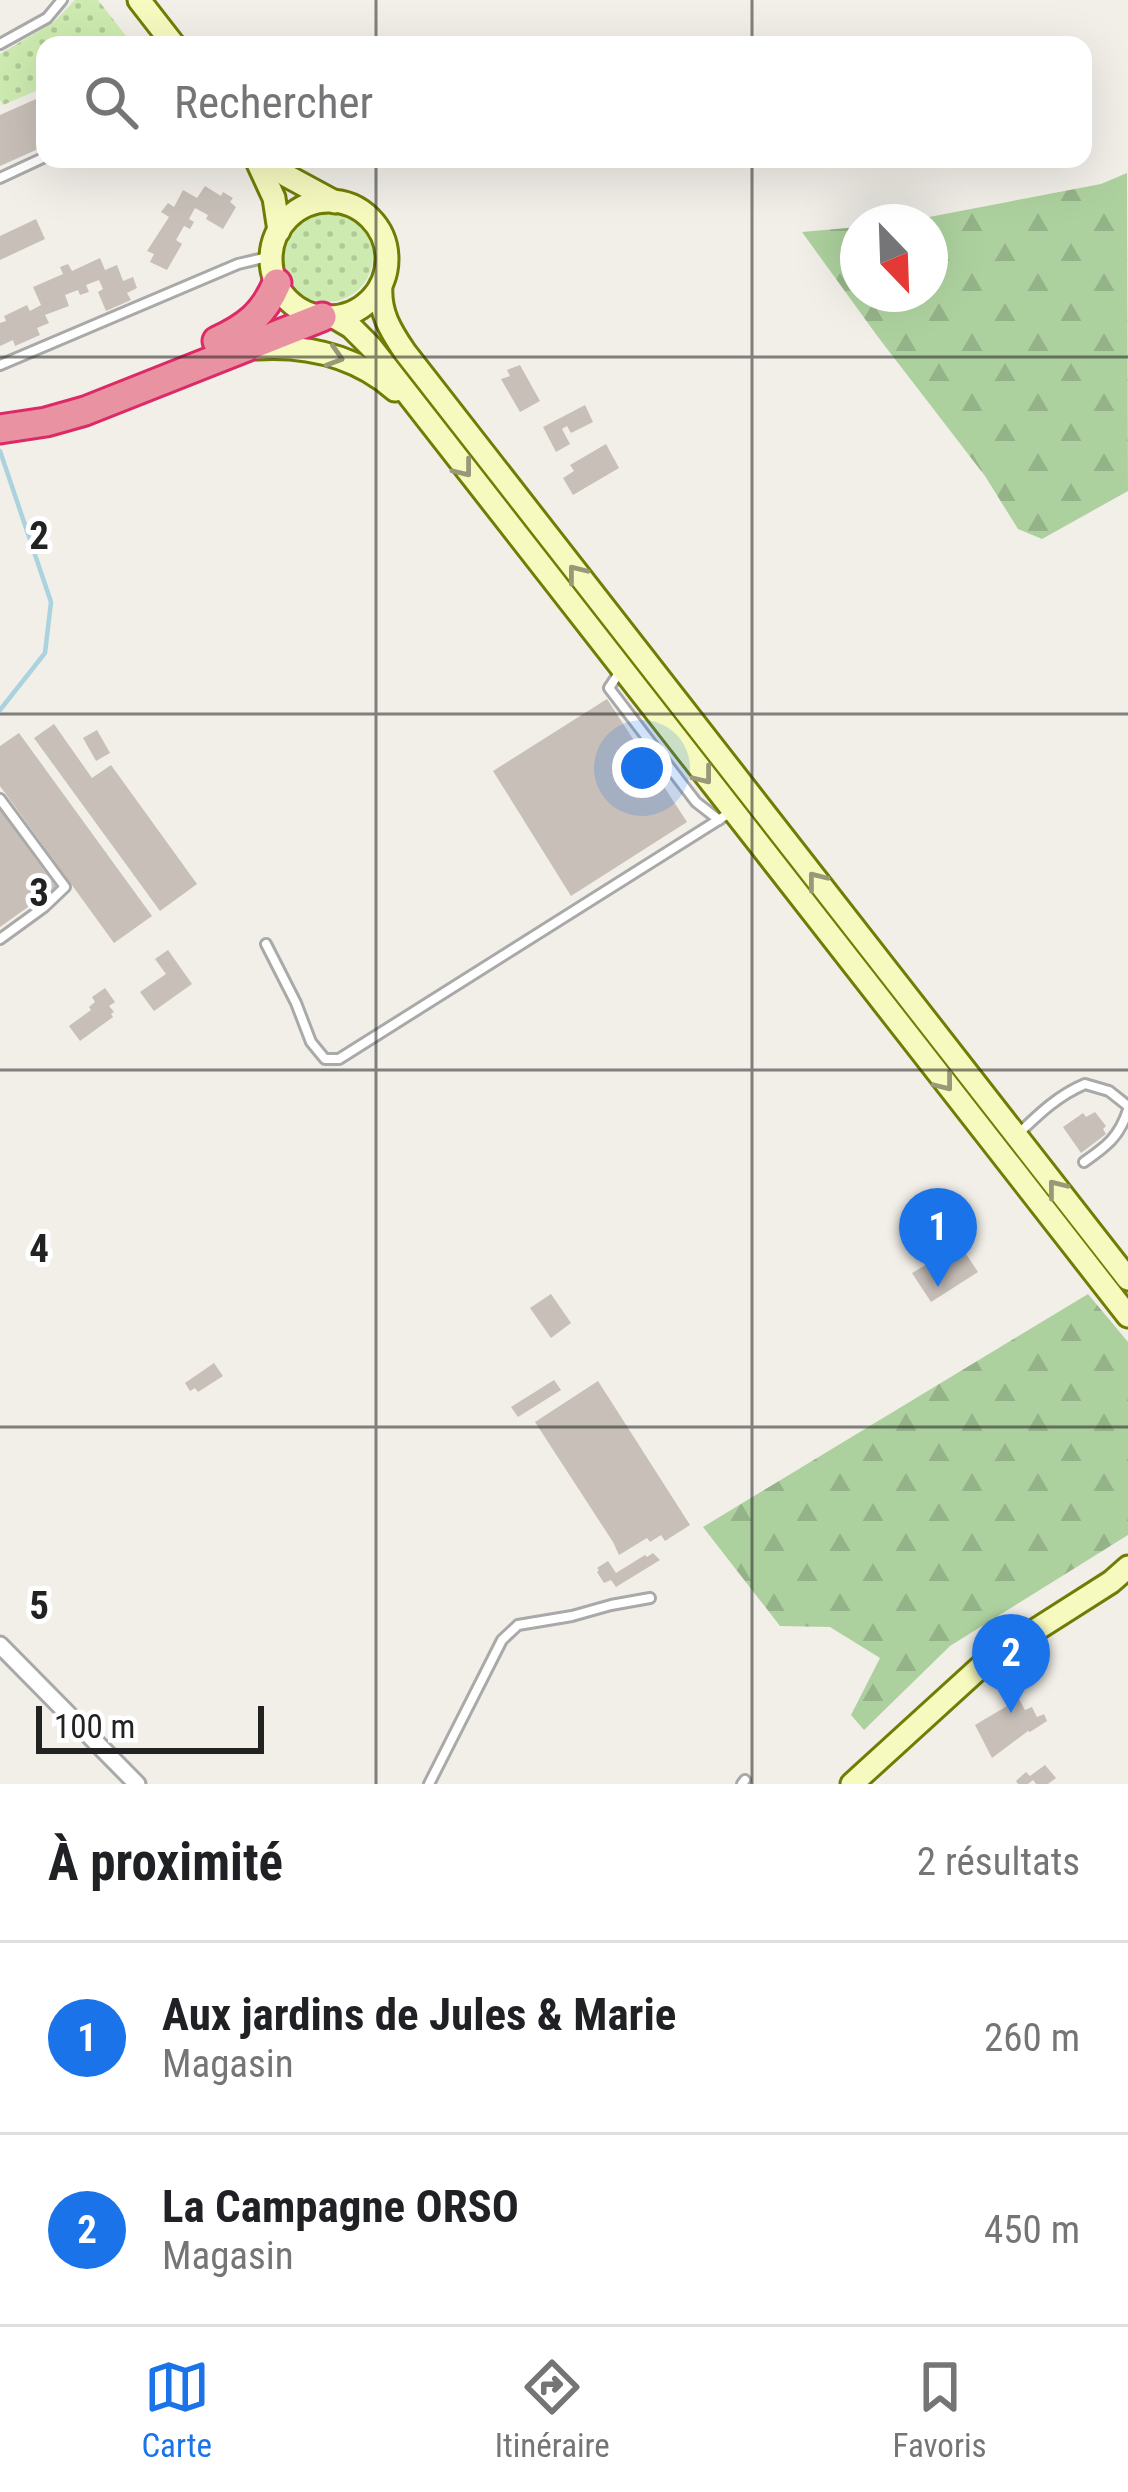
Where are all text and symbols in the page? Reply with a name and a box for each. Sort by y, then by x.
search box [36,36,1092,168]
icon: search [78,69,144,135]
text: Rechercher [174,76,373,129]
north arrow [840,204,948,312]
one-way arrow [324,343,345,368]
one-way arrow [450,455,471,477]
text: 2 [29,513,49,559]
one-way arrow [569,564,590,586]
your location [612,738,672,798]
one-way arrow [690,762,711,784]
text: 3 [29,870,49,916]
one-way arrow [809,871,830,893]
one-way arrow [931,1069,952,1091]
one-way arrow [1049,1179,1070,1201]
pin: 1 [899,1188,977,1287]
text: 4 [29,1226,49,1272]
text: 5 [29,1583,49,1629]
pin: 2 [972,1614,1050,1713]
scale bar [36,1700,264,1753]
text: 100 m [54,1707,135,1746]
text: À proximité [48,1833,283,1892]
text: 2 résultats [917,1839,1080,1885]
text: Aux jardins de Jules & Marie [162,1988,676,2041]
text: 1 [77,2015,97,2061]
text: 260 m [984,2015,1080,2061]
text: Magasin [162,2041,294,2087]
text: La Campagne ORSO [162,2180,519,2233]
text: 2 [77,2207,97,2253]
text: 450 m [984,2207,1080,2253]
text: Magasin [162,2233,294,2279]
tab: Carte [141,2354,212,2465]
tab: Itinéraire [495,2354,610,2465]
tab: Favoris [893,2354,987,2465]

